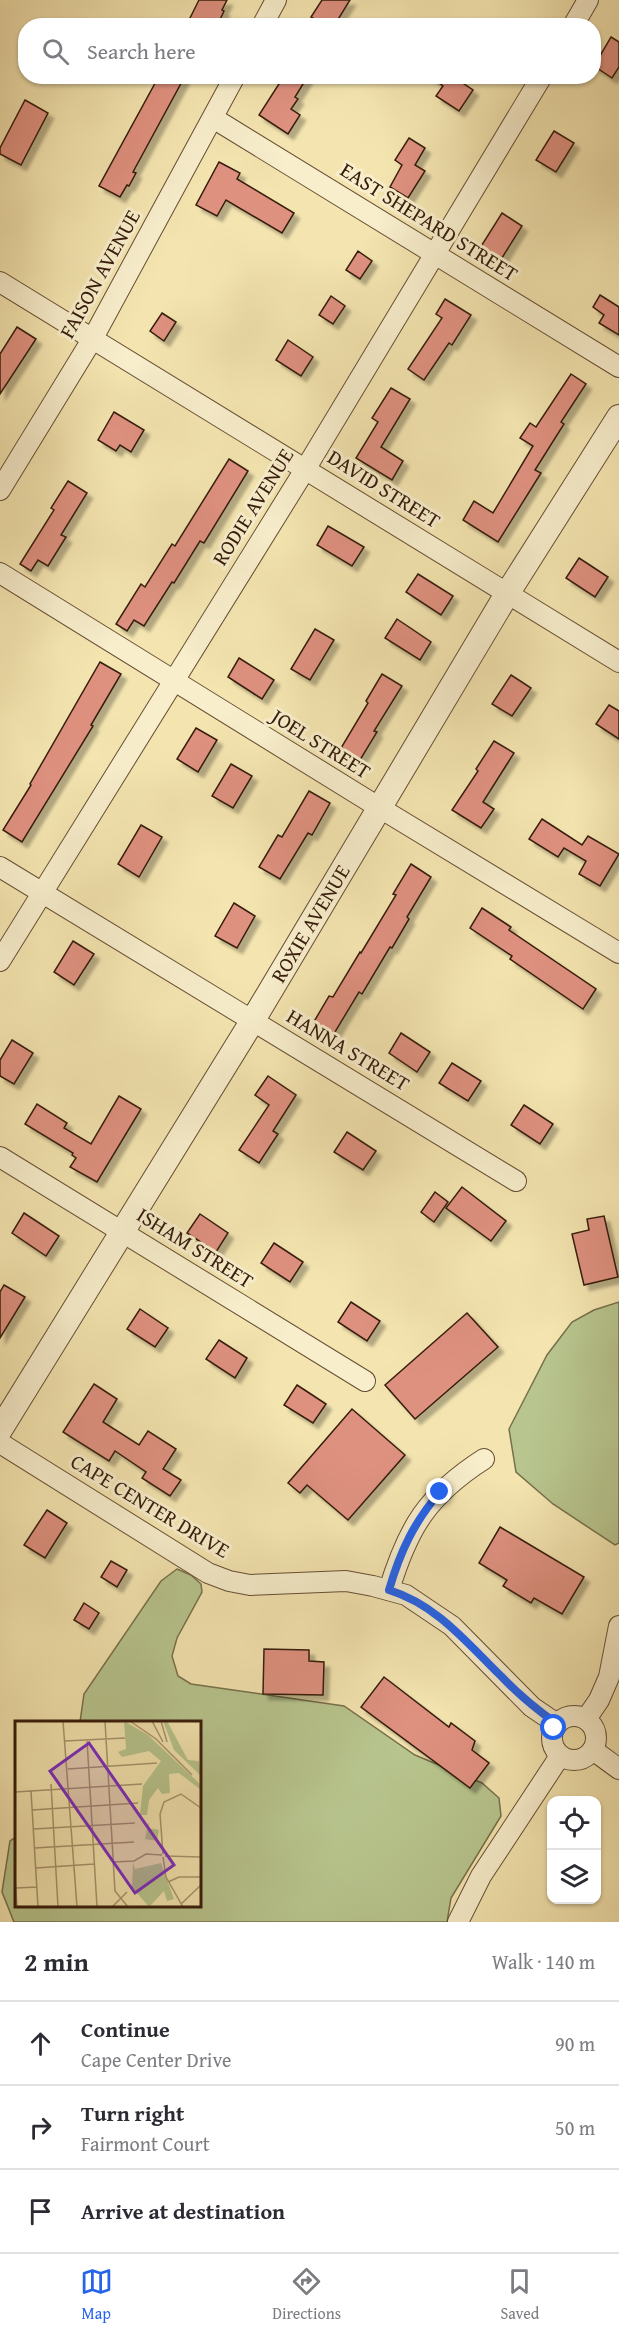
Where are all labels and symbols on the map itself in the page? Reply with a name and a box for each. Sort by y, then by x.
street label: EAST SHEPARD STREET [334,154,524,289]
street label: FAISON AVENUE [51,203,148,344]
street label: RODIE AVENUE [204,442,301,571]
street label: DAVID STREET [322,442,447,536]
street label: JOEL STREET [263,699,377,787]
street label: ROXIE AVENUE [263,858,358,988]
street label: HANNA STREET [281,1001,416,1099]
street label: ISHAM STREET [131,1199,260,1296]
street label: CAPE CENTER DRIVE [65,1446,236,1566]
route end [426,1478,452,1504]
route start [540,1714,566,1740]
inset map [15,1721,201,1907]

